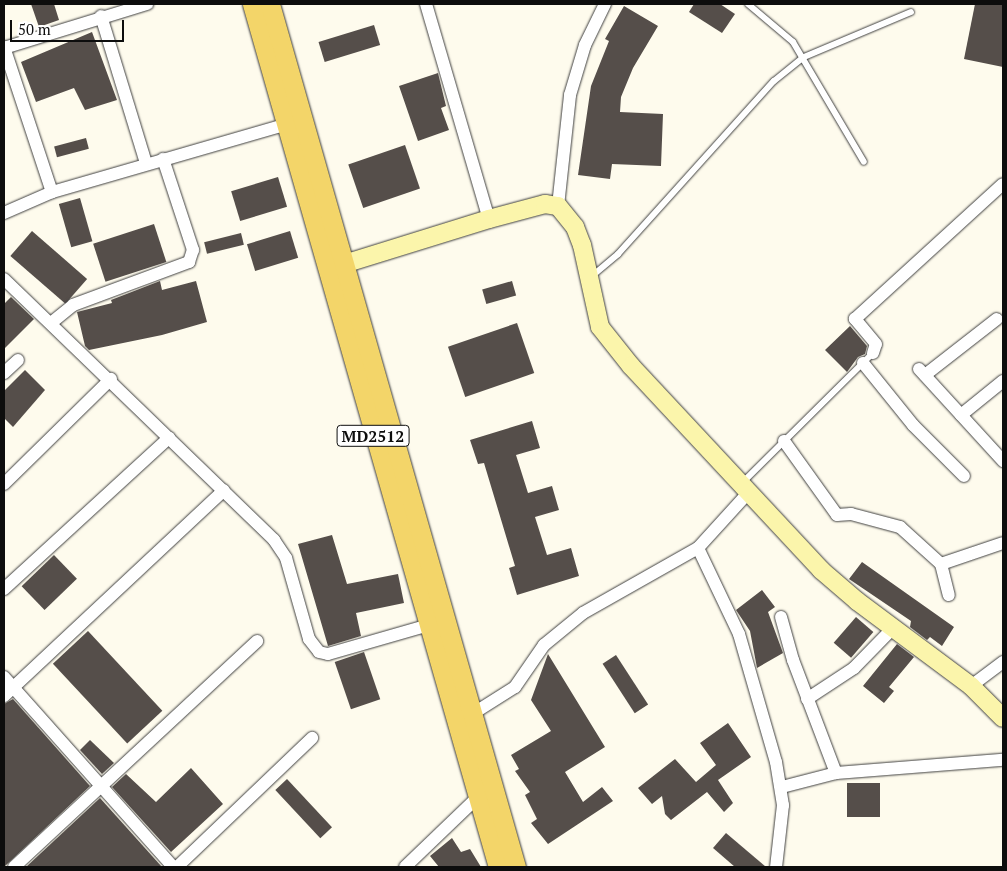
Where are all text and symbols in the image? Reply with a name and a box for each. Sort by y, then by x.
scale bar [12,10,126,42]
text: 50 m [18,19,51,39]
road number: MD2512 [336,422,410,450]

